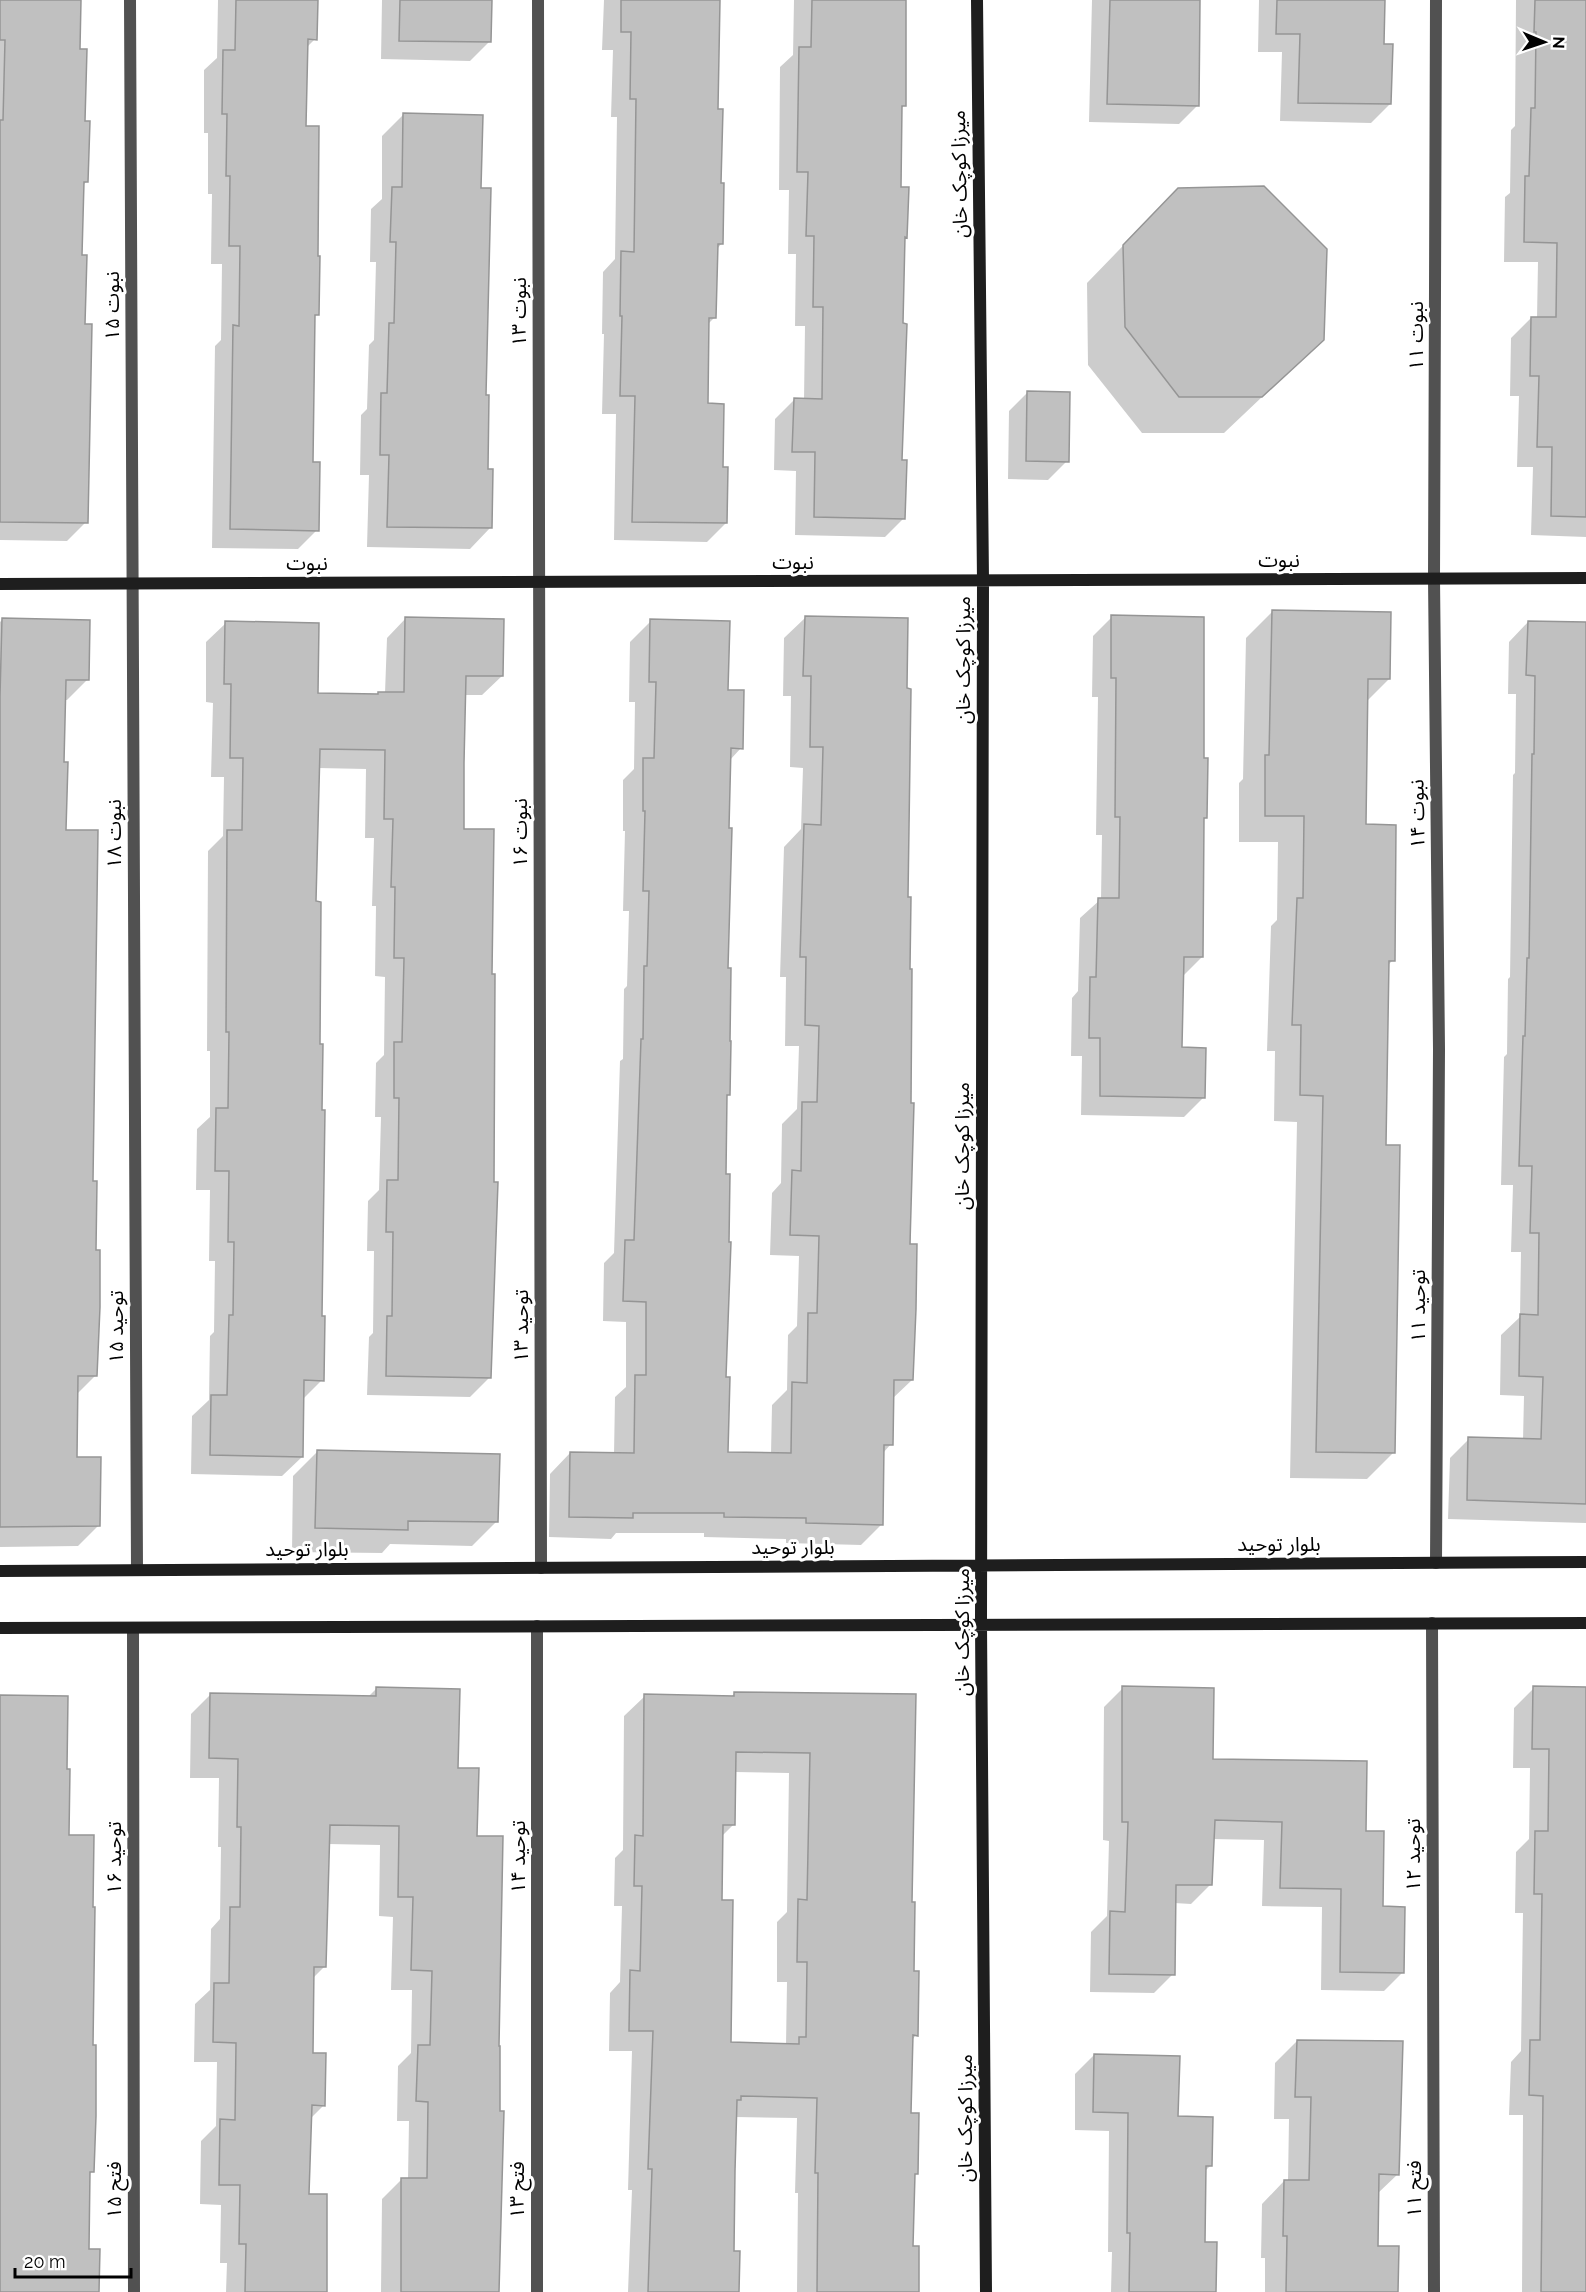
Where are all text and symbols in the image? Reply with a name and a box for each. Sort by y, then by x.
north arrow [1514,12,1574,72]
text: N [1549,36,1568,49]
street label: میرزا کوچک خان [946,110,973,238]
street label: نبوت ۱۵ [100,271,124,341]
street label: نبوت ۱۳ [507,277,531,347]
street label: نبوت ۱۱ [1404,301,1428,371]
street label: نبوت [1258,548,1300,572]
street label: نبوت [772,550,814,574]
street label: نبوت [286,551,328,575]
street label: میرزا کوچک خان [951,596,976,724]
street label: نبوت ۱۴ [1404,779,1430,849]
street label: نبوت ۱۶ [508,798,532,868]
street label: نبوت ۱۸ [102,799,126,869]
street label: میرزا کوچک خان [950,1082,975,1210]
street label: توحید ۱۱ [1406,1269,1430,1343]
street label: توحید ۱۳ [509,1289,533,1363]
street label: توحید ۱۵ [104,1290,128,1364]
street label: بلوار توحید [1237,1532,1321,1556]
street label: بلوار توحید [751,1535,835,1559]
street label: بلوار توحید [265,1537,349,1561]
street label: میرزا کوچک خان [950,1568,975,1696]
street label: توحید ۱۲ [1401,1818,1425,1892]
street label: توحید ۱۴ [506,1820,530,1894]
street label: توحید ۱۶ [102,1821,126,1895]
street label: میرزا کوچک خان [953,2054,978,2182]
street label: فتح ۱۱ [1402,2160,1429,2218]
street label: فتح ۱۵ [102,2161,129,2219]
street label: فتح ۱۳ [505,2161,532,2219]
scale bar [15,2241,130,2279]
text: 20 m [24,2251,66,2272]

